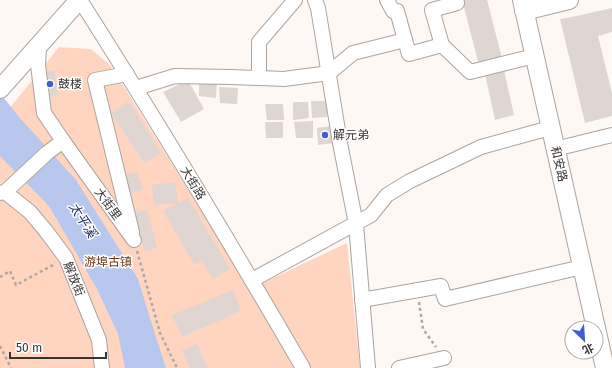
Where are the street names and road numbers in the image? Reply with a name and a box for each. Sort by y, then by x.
street label: 和安路 [548,145,570,183]
street label: 大街路 [178,164,208,202]
street label: 大街里 [92,185,124,223]
street label: 解放街 [61,260,87,298]

